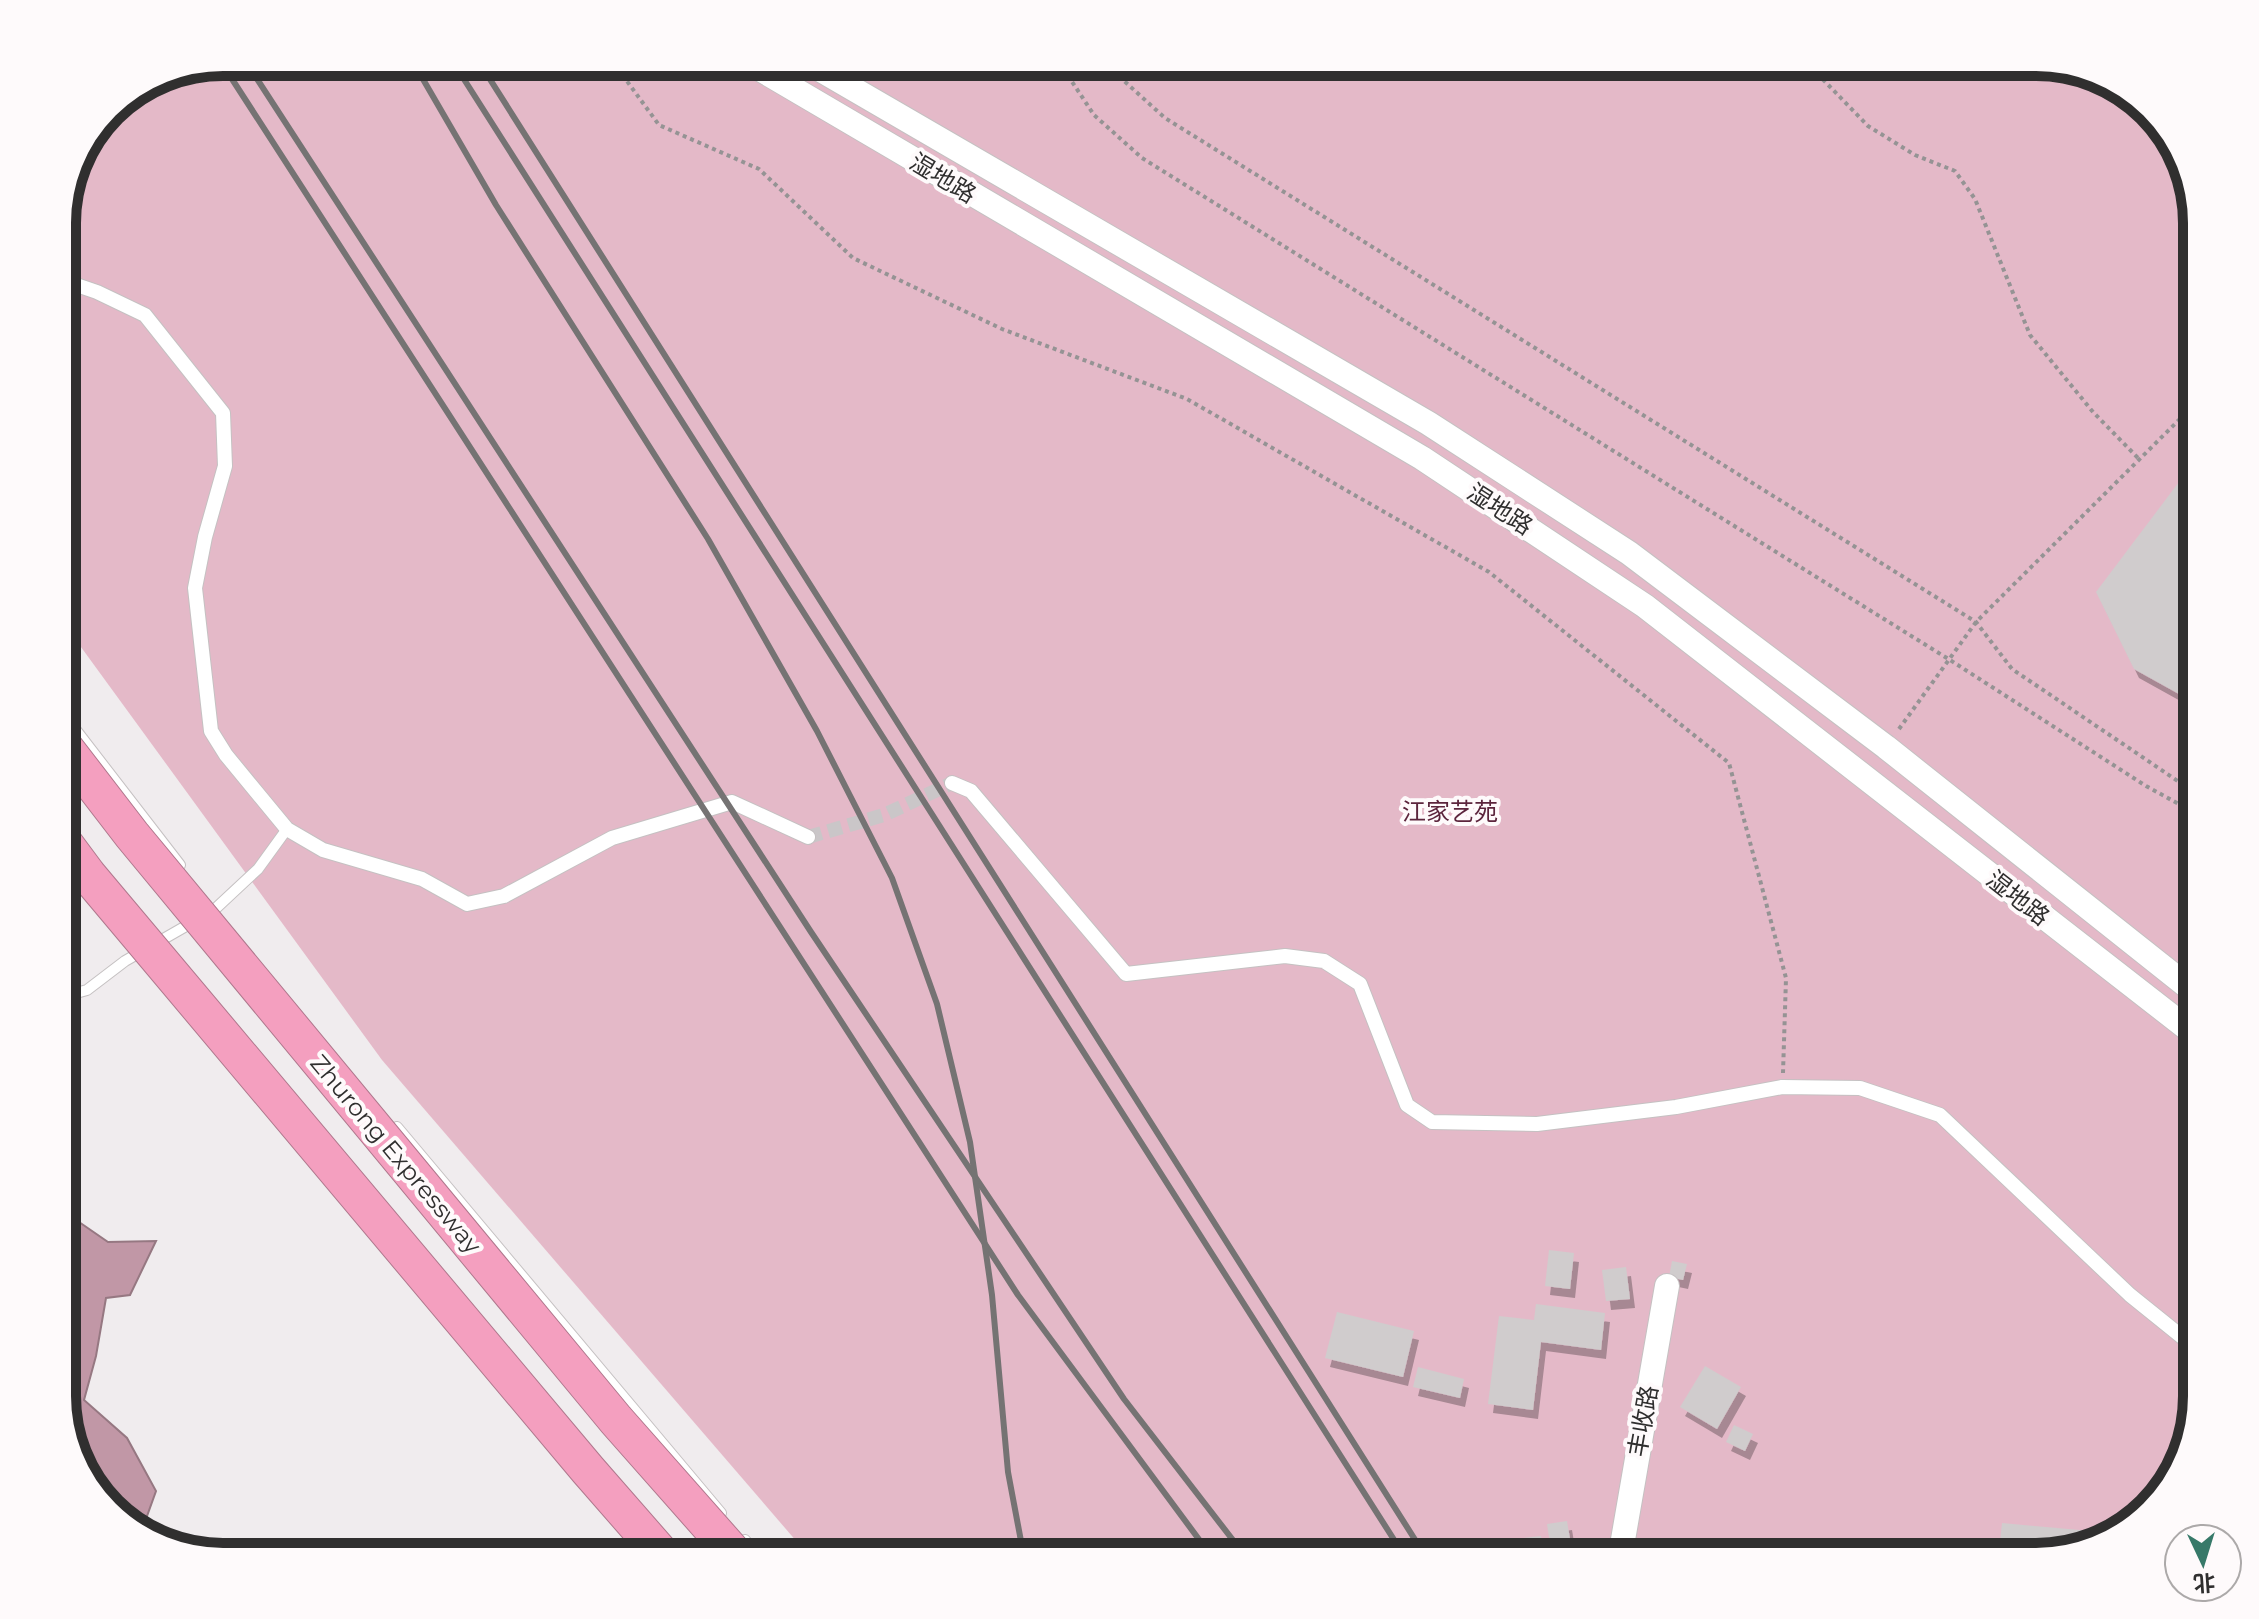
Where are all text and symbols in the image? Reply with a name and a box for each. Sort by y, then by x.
street label: 湿地路 [905,147,981,209]
street label: 湿地路 [1462,477,1538,541]
park label: 江家艺苑 [1402,797,1498,826]
street label: 湿地路 [1981,864,2055,932]
street label: Zhurong Expressway [304,1049,488,1259]
street label: 丰收路 [1622,1383,1664,1459]
north arrow [2163,1523,2243,1603]
text: 北 [2192,1568,2216,1597]

